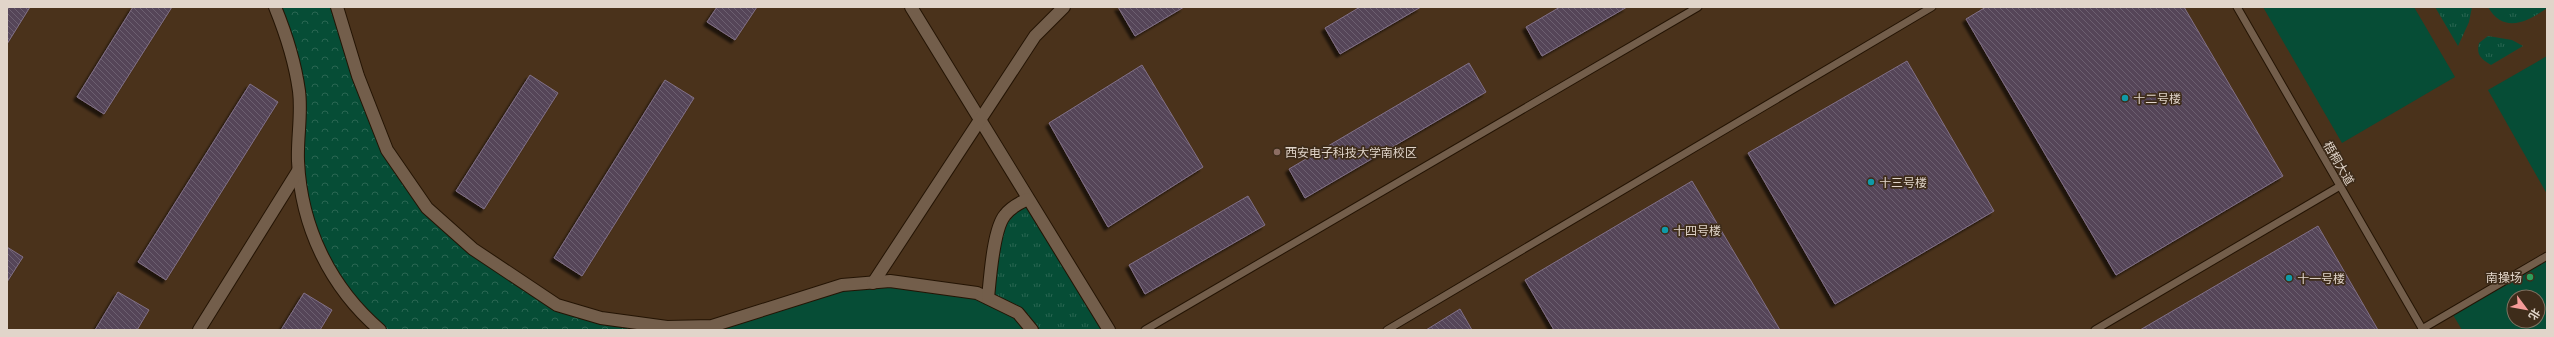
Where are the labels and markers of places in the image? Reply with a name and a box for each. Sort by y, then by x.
place label: 十二号楼 [2133,91,2181,106]
marker: 十二号楼 [2120,93,2130,103]
place label: 西安电子科技大学南校区 [1285,145,1417,160]
marker: 西安电子科技大学南校区 [1272,147,1282,157]
place label: 十三号楼 [1879,175,1927,190]
marker: 十三号楼 [1866,177,1876,187]
place label: 十四号楼 [1673,223,1721,238]
marker: 十四号楼 [1660,225,1670,235]
place label: 南操场 [2486,270,2522,285]
place label: 十一号楼 [2297,271,2345,286]
marker: 南操场 [2525,272,2535,282]
marker: 十一号楼 [2284,273,2294,283]

